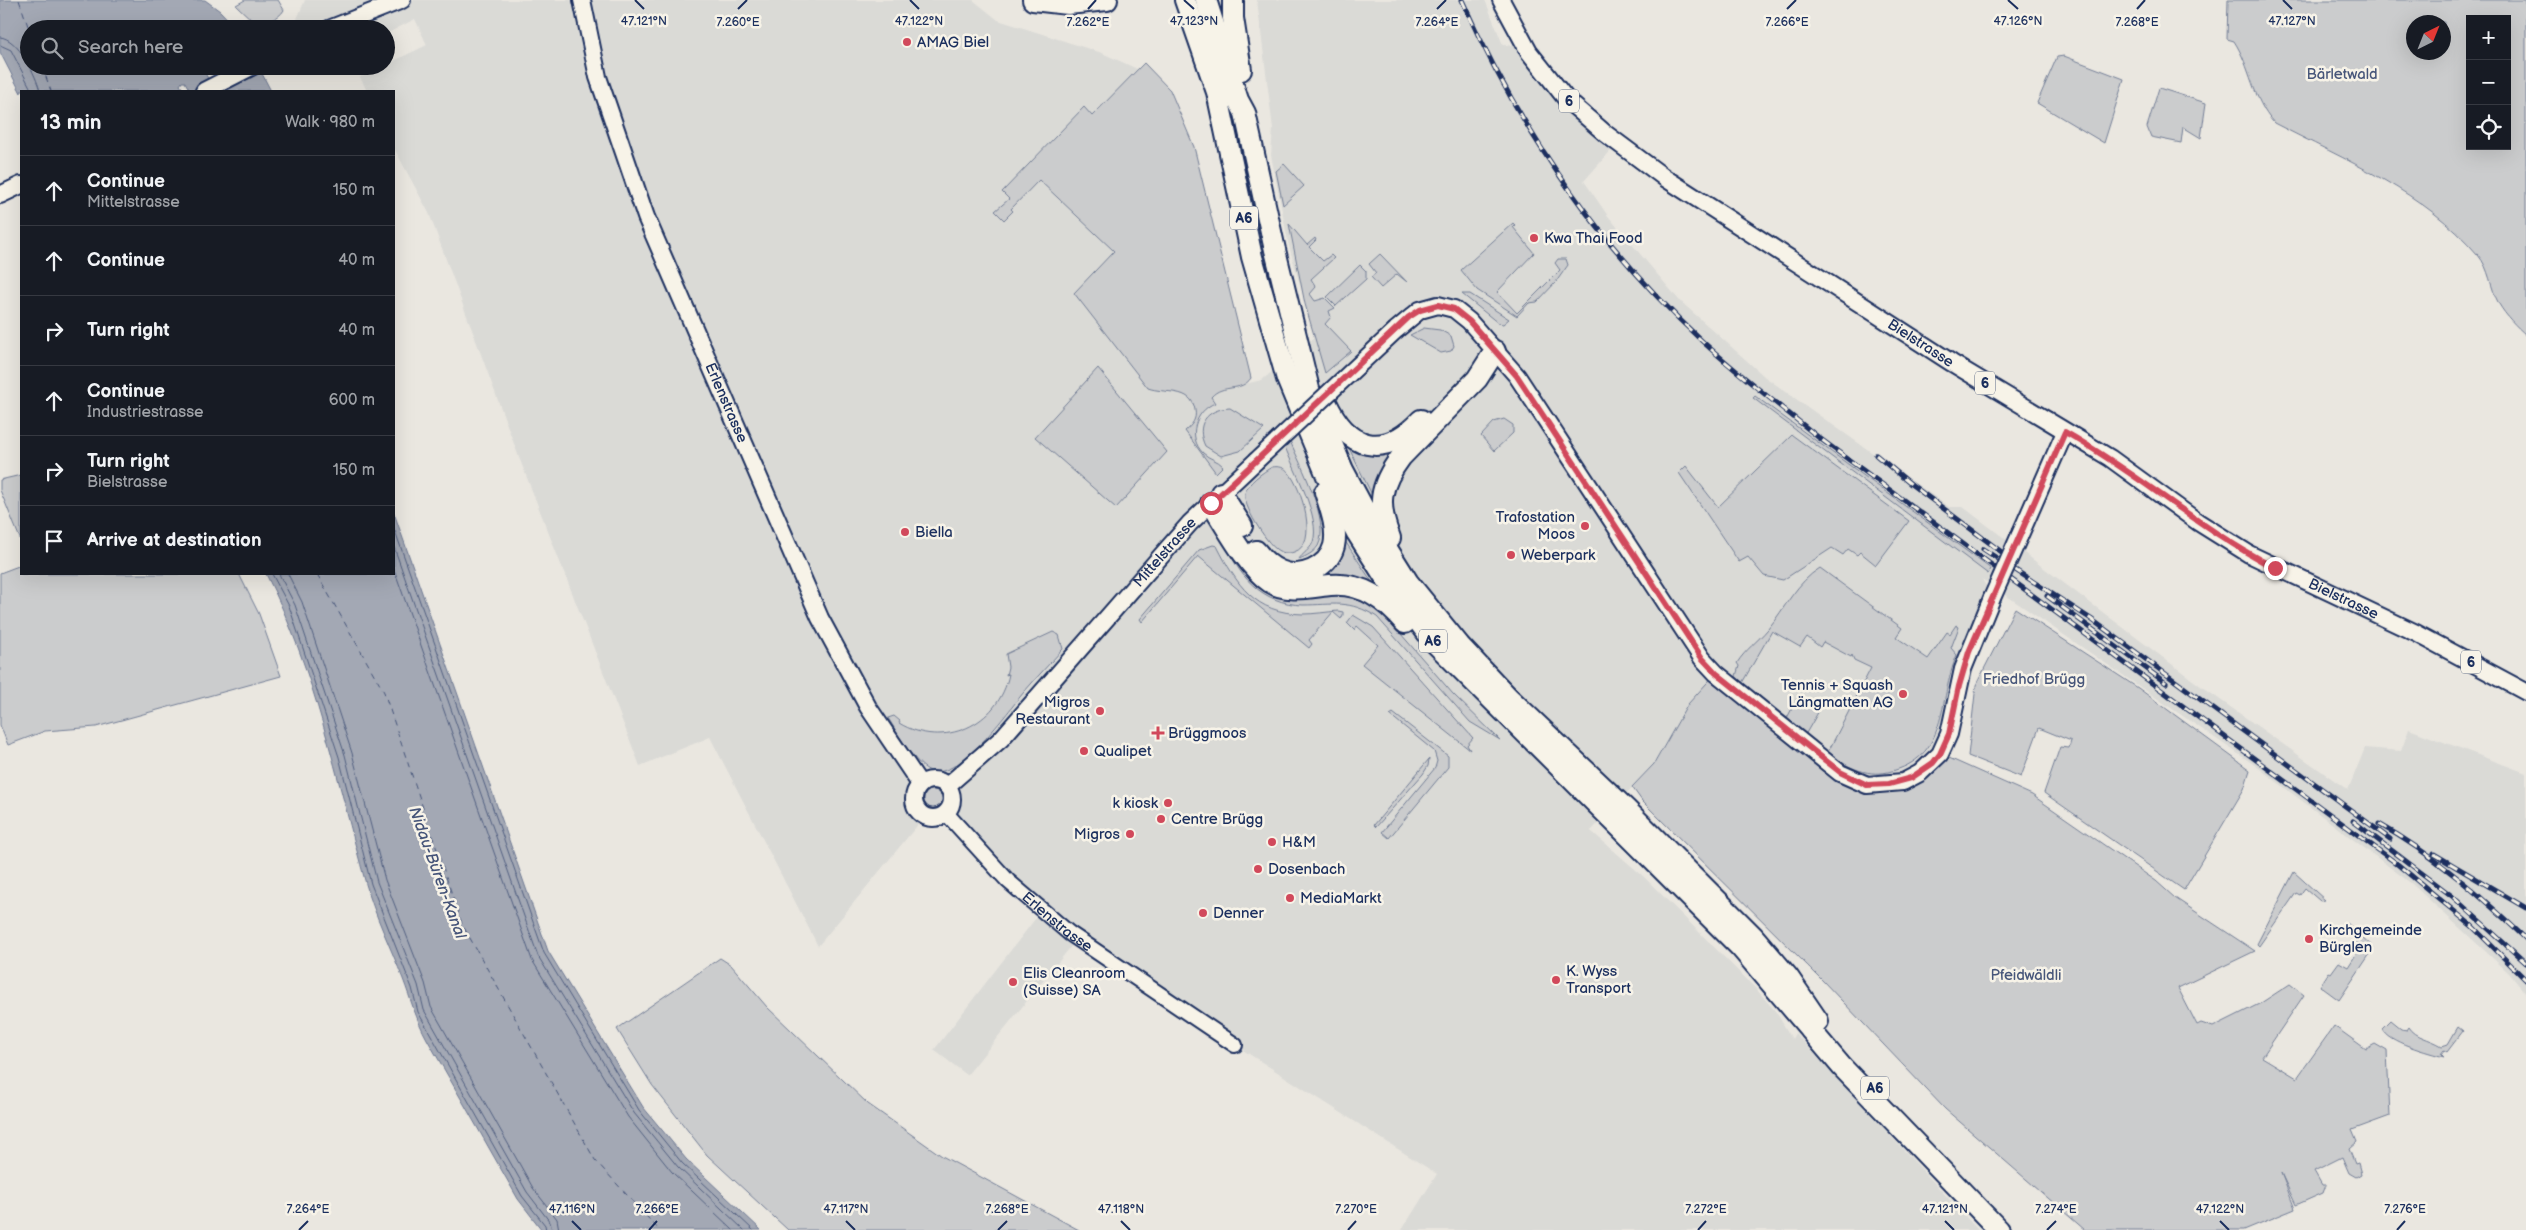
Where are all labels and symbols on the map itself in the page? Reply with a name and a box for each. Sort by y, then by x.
text: 47.121°N [621,14,667,29]
text: 47.122°N [895,14,943,29]
text: 47.123°N [1170,14,1218,29]
text: 47.126°N [1994,14,2042,29]
text: 47.127°N [2268,14,2316,29]
text: 7.260°E [716,15,760,30]
text: 7.262°E [1067,15,1109,30]
text: 7.264°E [1416,15,1459,30]
text: 7.266°E [1765,15,1809,30]
text: 7.268°E [2115,15,2159,30]
north arrow [2406,15,2451,60]
place label: AMAG Biel [917,33,989,52]
marker: AMAG Biel [901,36,913,48]
park label: Bärletwald [2306,65,2378,84]
road number: 6 [1559,90,1579,112]
road number: A6 [1230,207,1258,230]
place label: Kwa Thai Food [1544,229,1643,248]
marker: Kwa Thai Food [1528,232,1540,244]
street label: Bielstrasse [1884,314,1958,371]
street label: Erlenstrasse [701,360,752,446]
road number: 6 [1975,372,1995,394]
route start [1200,492,1223,515]
place label: Trafostation Moos [1495,508,1576,544]
street label: Mittelstrasse [1129,513,1200,591]
marker: Trafostation Moos [1579,520,1591,532]
place label: Biella [915,523,953,542]
marker: Biella [899,526,911,538]
place label: Weberpark [1521,546,1596,565]
marker: Weberpark [1505,549,1517,561]
route end [2264,557,2287,580]
street label: Bielstrasse [2305,574,2382,623]
road number: A6 [1419,630,1447,652]
road number: 6 [2461,650,2481,674]
park label: Friedhof Brügg [1983,670,2085,689]
place label: Tennis + Squash Längmatten AG [1781,676,1893,712]
marker: Tennis + Squash Längmatten AG [1897,688,1909,700]
place label: Migros Restaurant [1015,693,1091,729]
marker: Migros Restaurant [1094,705,1106,717]
place label: Brüggmoos [1168,724,1247,743]
marker: Brüggmoos [1152,727,1164,739]
place label: Qualipet [1094,742,1152,761]
marker: Qualipet [1078,745,1090,757]
place label: k kiosk [1112,794,1159,813]
marker: k kiosk [1162,797,1174,809]
water label: Nidau-Büren-Kanal [404,804,470,943]
place label: Centre Brügg [1171,810,1263,829]
marker: Centre Brügg [1155,813,1167,825]
place label: Migros [1074,825,1121,844]
marker: Migros [1124,828,1136,840]
place label: H&M [1282,833,1316,852]
marker: H&M [1266,836,1278,848]
place label: Dosenbach [1268,860,1345,879]
marker: Dosenbach [1252,863,1264,875]
street label: Erlenstrasse [1018,888,1096,956]
place label: MediaMarkt [1300,889,1382,908]
marker: MediaMarkt [1284,892,1296,904]
place label: Denner [1213,904,1264,923]
marker: Denner [1197,907,1209,919]
place label: Kirchgemeinde Bürglen [2319,921,2422,957]
marker: Kirchgemeinde Bürglen [2303,933,2315,945]
place label: K. Wyss Transport [1566,962,1632,998]
place label: Elis Cleanroom (Suisse) SA [1023,964,1126,1000]
park label: Pfeidwäldli [1990,966,2062,985]
marker: K. Wyss Transport [1550,974,1562,986]
marker: Elis Cleanroom (Suisse) SA [1007,976,1019,988]
road number: A6 [1861,1076,1889,1100]
text: 7.264°E [287,1202,330,1217]
text: 47.116°N [549,1202,595,1217]
text: 7.266°E [635,1202,679,1217]
text: 47.117°N [823,1202,869,1217]
text: 7.268°E [985,1202,1029,1217]
text: 47.118°N [1098,1202,1144,1217]
text: 7.270°E [1335,1202,1377,1217]
text: 7.272°E [1685,1202,1727,1217]
text: 47.121°N [1922,1202,1968,1217]
text: 7.274°E [2035,1202,2077,1217]
text: 47.122°N [2196,1202,2244,1217]
text: 7.276°E [2384,1202,2426,1217]

